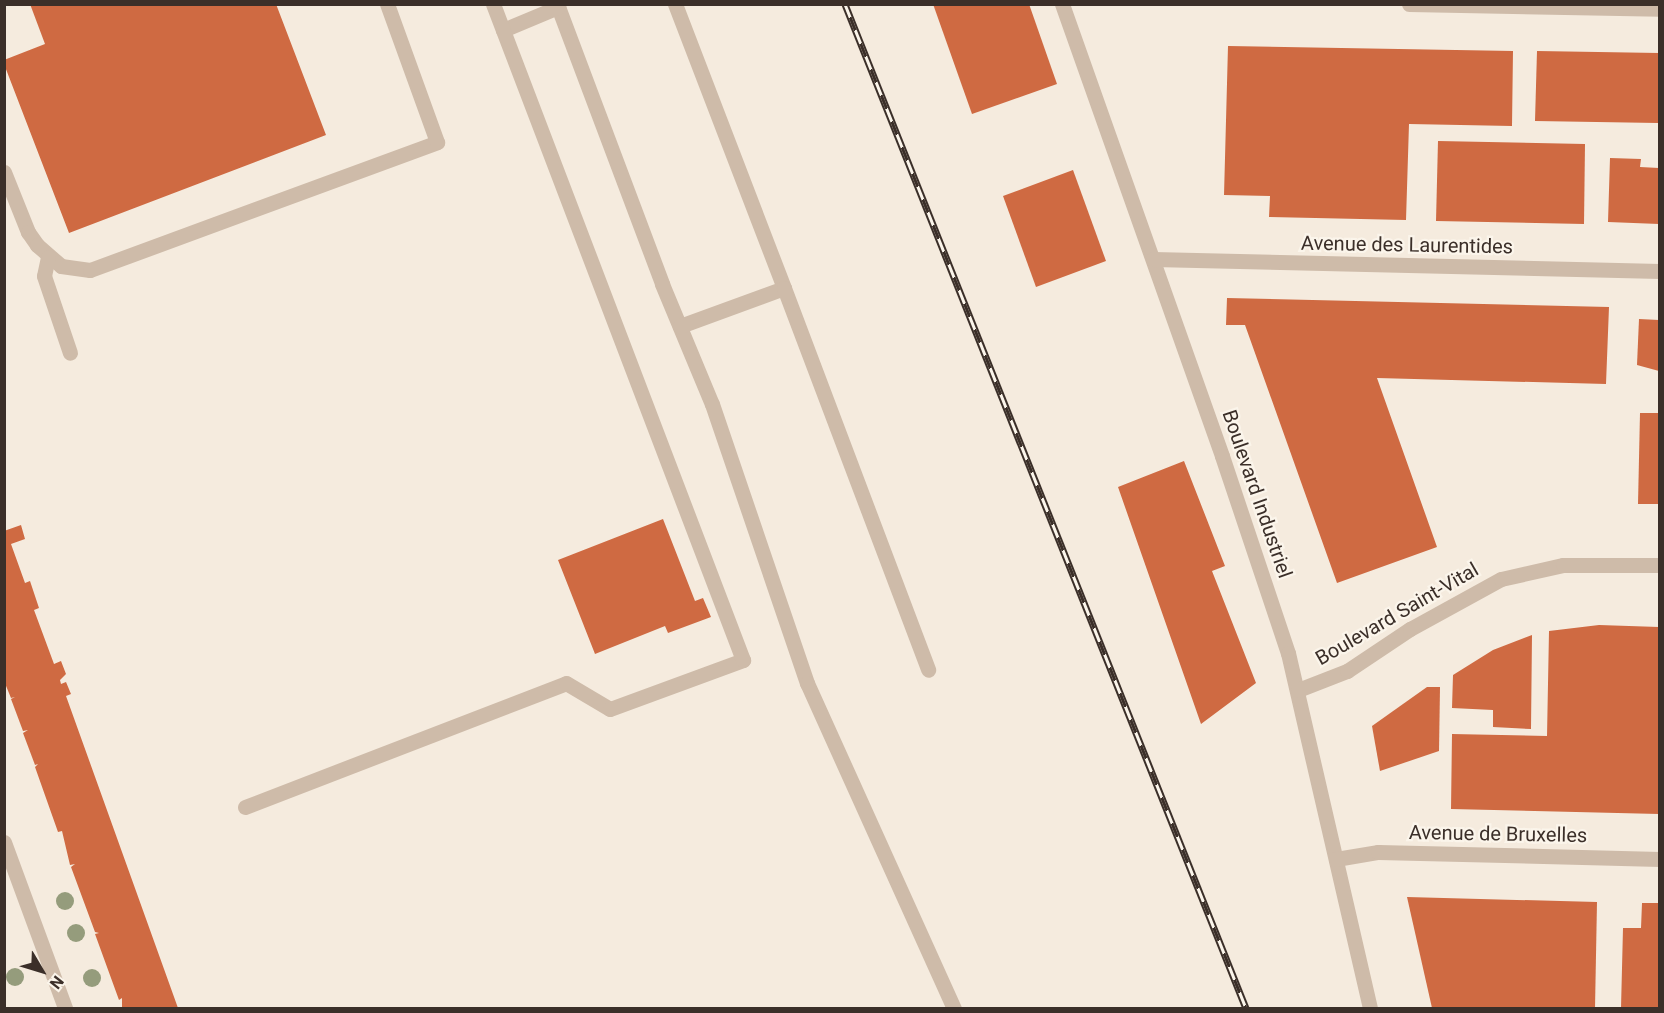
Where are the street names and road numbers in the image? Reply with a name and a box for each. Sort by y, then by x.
street label: Avenue des Laurentides [1301,231,1513,259]
street label: Boulevard Industriel [1217,407,1297,581]
street label: Boulevard Saint-Vital [1311,558,1483,670]
street label: Avenue de Bruxelles [1409,820,1587,848]

